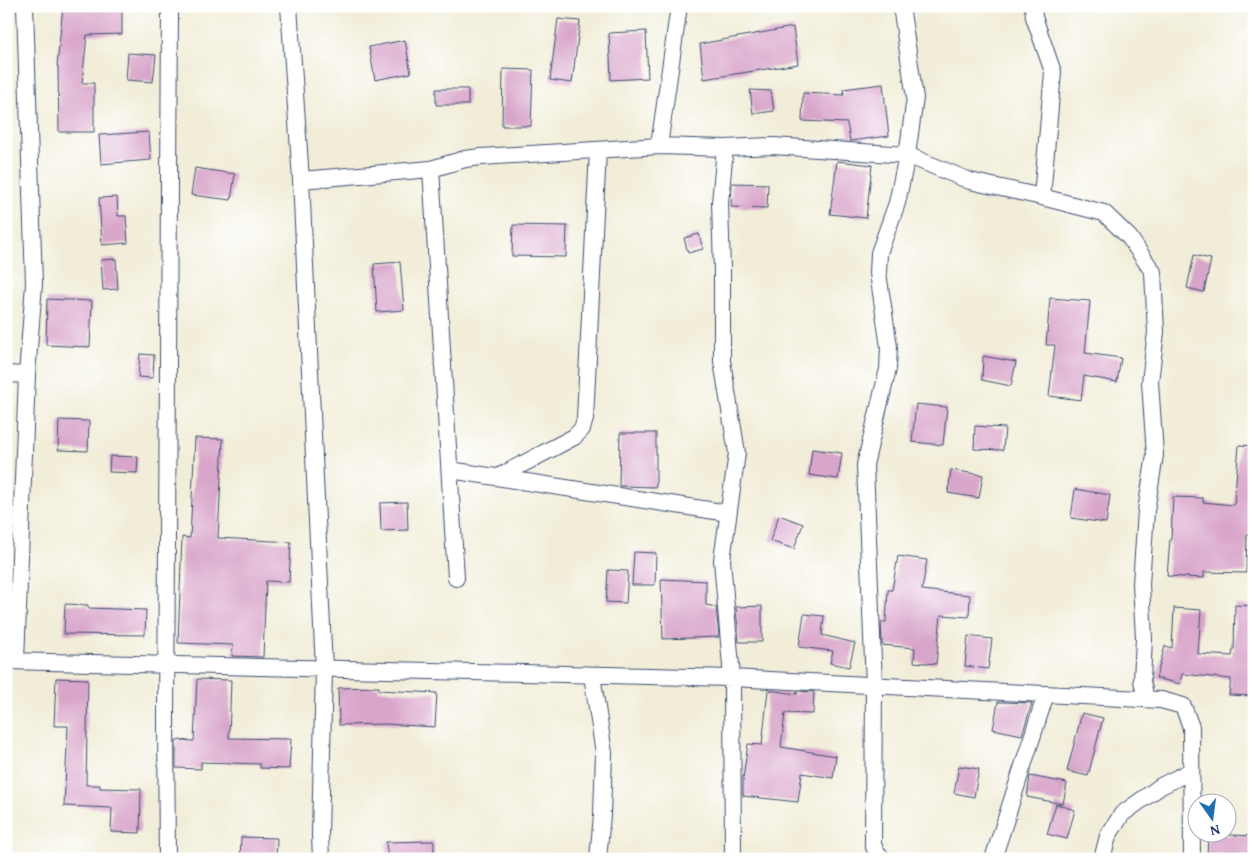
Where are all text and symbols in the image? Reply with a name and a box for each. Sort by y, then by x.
north arrow [1188,792,1238,842]
text: N [1208,820,1222,842]

